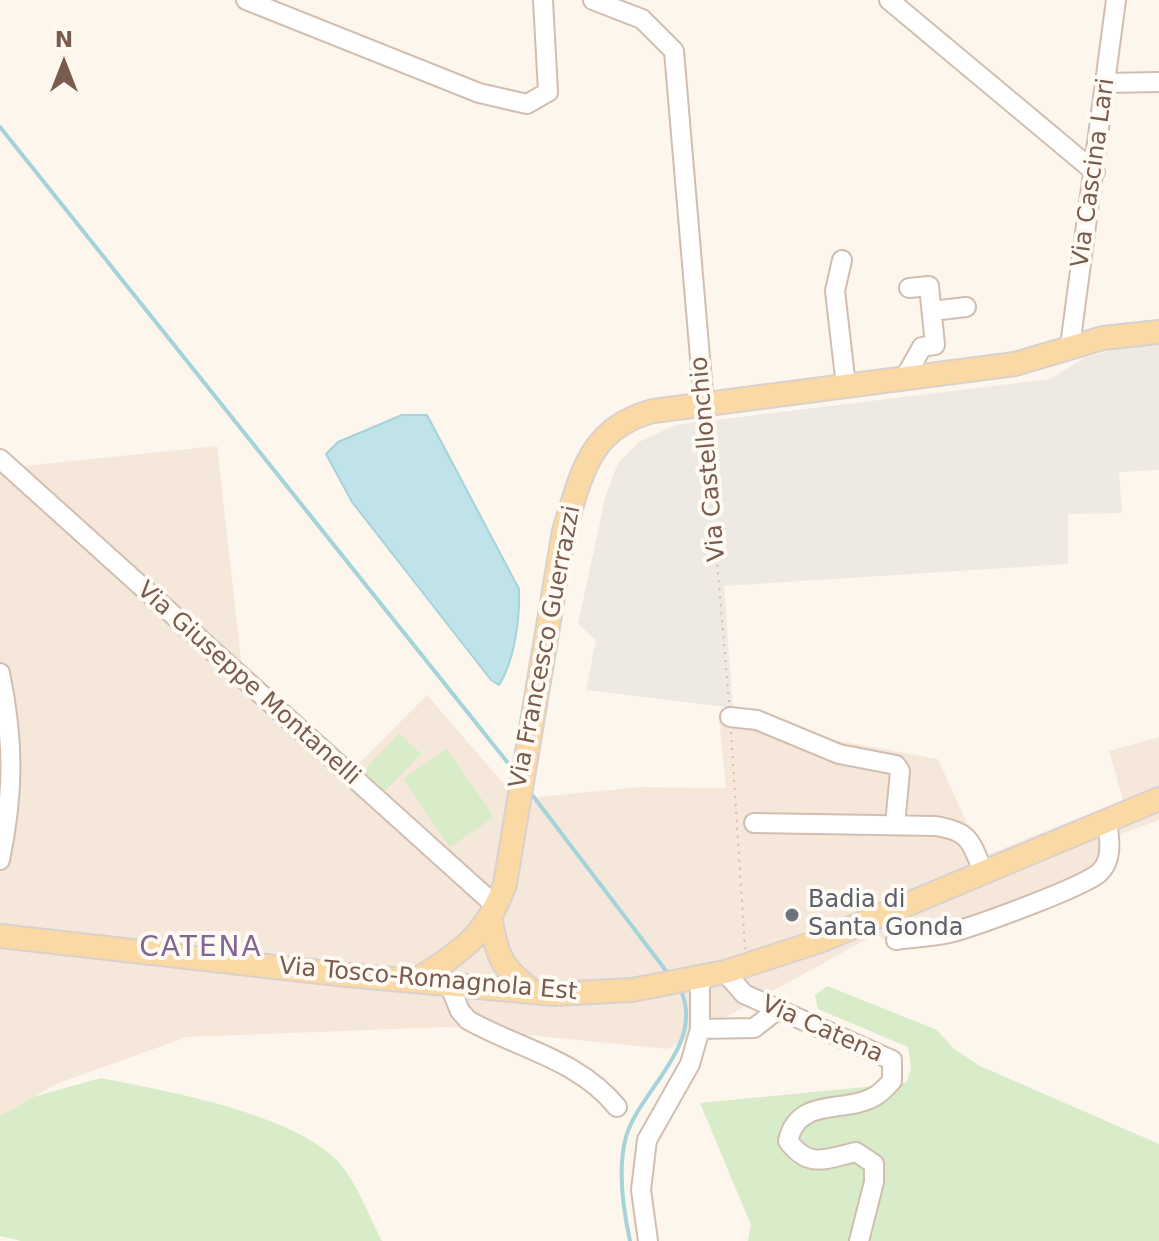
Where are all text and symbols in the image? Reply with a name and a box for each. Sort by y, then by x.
north arrow [24,24,104,104]
text: N [55,27,73,52]
street label: Via Cascina Lari [1066,76,1122,270]
street label: Via Castellonchio [686,355,732,563]
street label: Via Francesco Guerrazzi [504,503,588,791]
street label: Via Giuseppe Montanelli [131,576,365,792]
place label: Badia di Santa Gonda [808,887,963,943]
marker: Badia di Santa Gonda [783,906,801,924]
district label: CATENA [139,932,263,966]
street label: Via Tosco-Romagnola Est [278,953,578,1007]
street label: Via Catena [757,990,887,1070]

